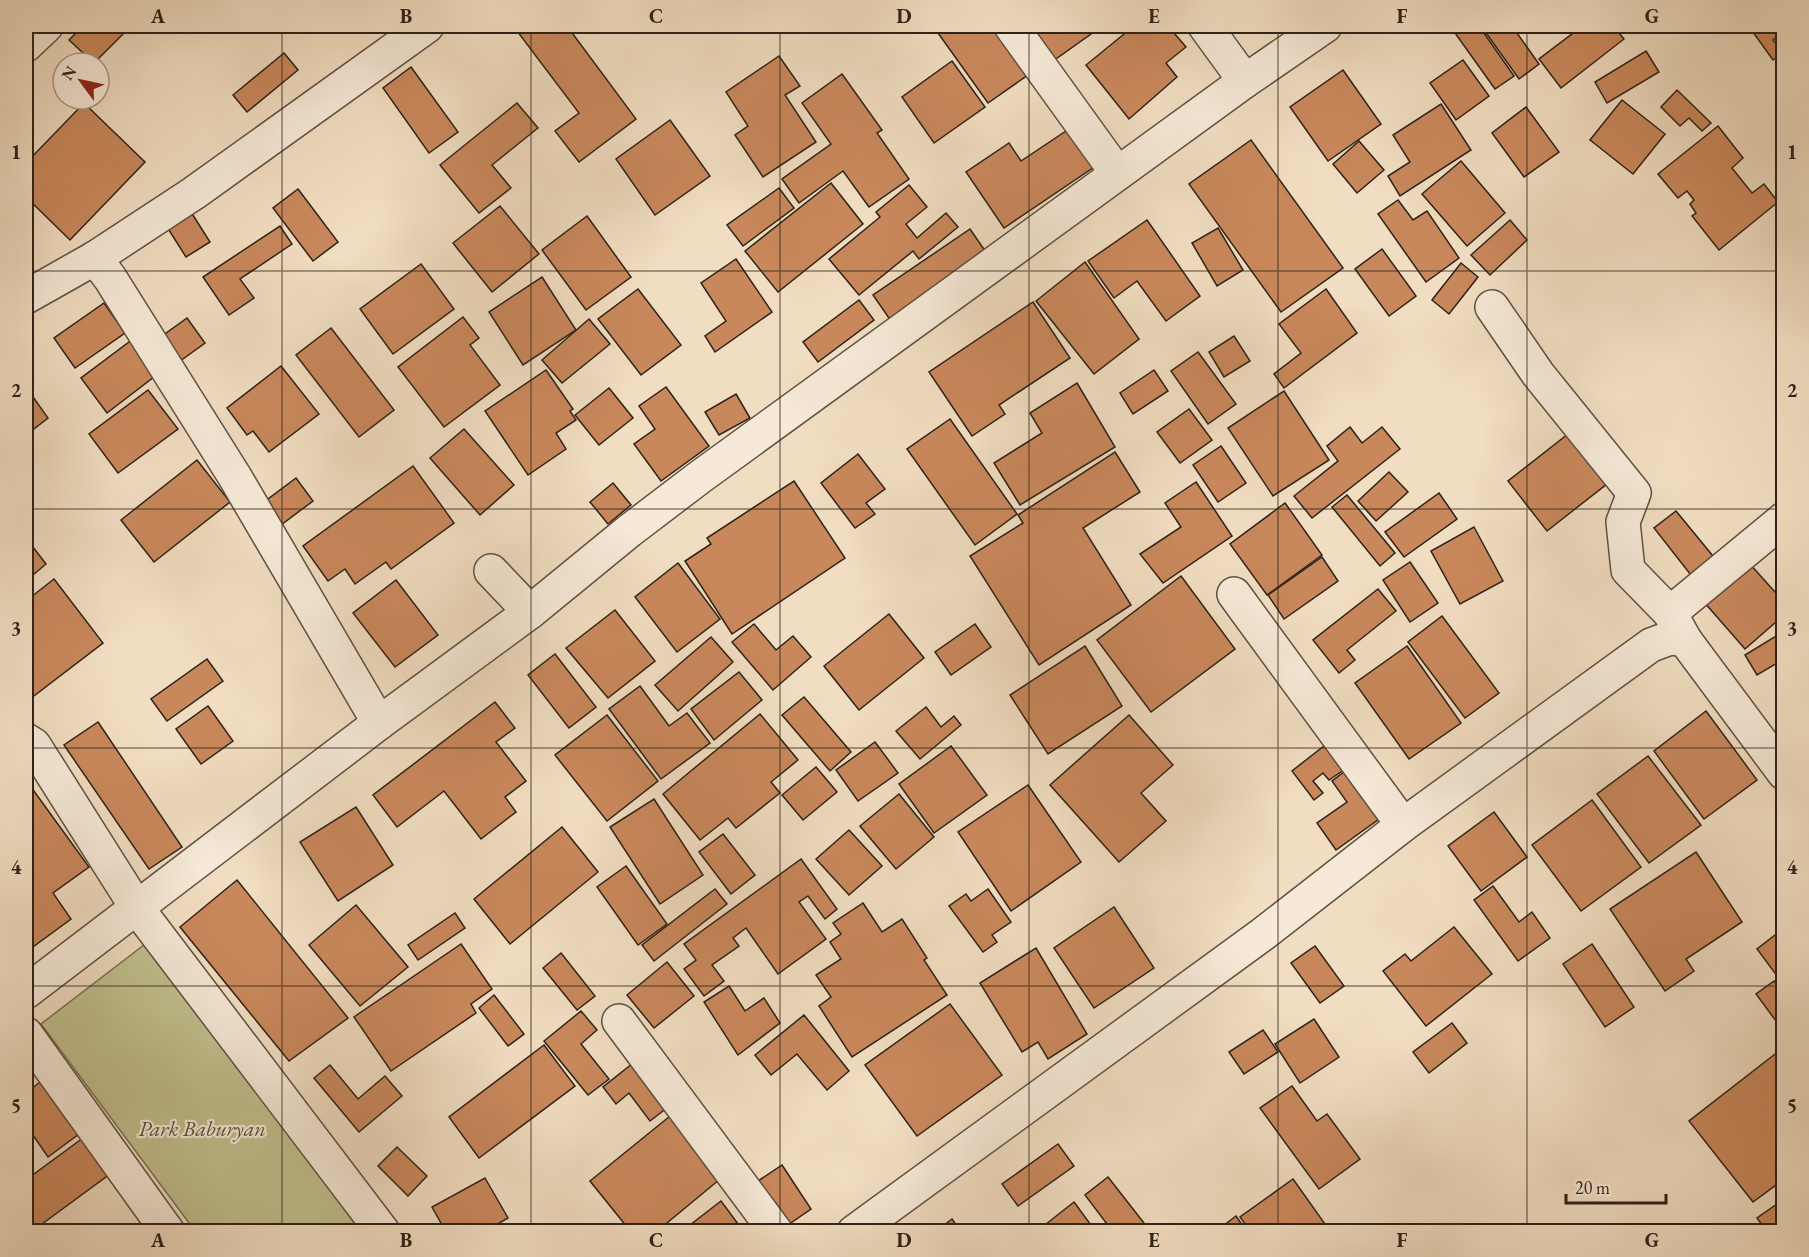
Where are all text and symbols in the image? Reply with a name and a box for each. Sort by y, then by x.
text: A [150,3,166,29]
text: B [400,3,412,29]
text: C [649,3,663,29]
text: D [896,3,912,29]
text: E [1148,3,1160,29]
text: F [1397,3,1408,29]
text: G [1645,3,1659,29]
north arrow [51,51,111,111]
text: N [57,62,81,84]
text: 1 [11,139,21,165]
text: 1 [1787,139,1797,165]
text: 2 [11,377,22,403]
text: 2 [1787,377,1798,403]
text: 3 [11,615,21,641]
text: 3 [1787,615,1797,641]
text: 4 [11,854,22,880]
text: 4 [1787,854,1798,880]
text: 5 [11,1092,21,1118]
text: 5 [1787,1092,1797,1118]
park label: Park Baburyan [138,1114,266,1143]
scale bar [1566,1167,1666,1205]
text: 20 m [1575,1176,1610,1199]
text: A [150,1227,166,1253]
text: B [400,1227,412,1253]
text: C [649,1227,663,1253]
text: D [896,1227,912,1253]
text: E [1148,1227,1160,1253]
text: F [1397,1227,1408,1253]
text: G [1645,1227,1659,1253]

